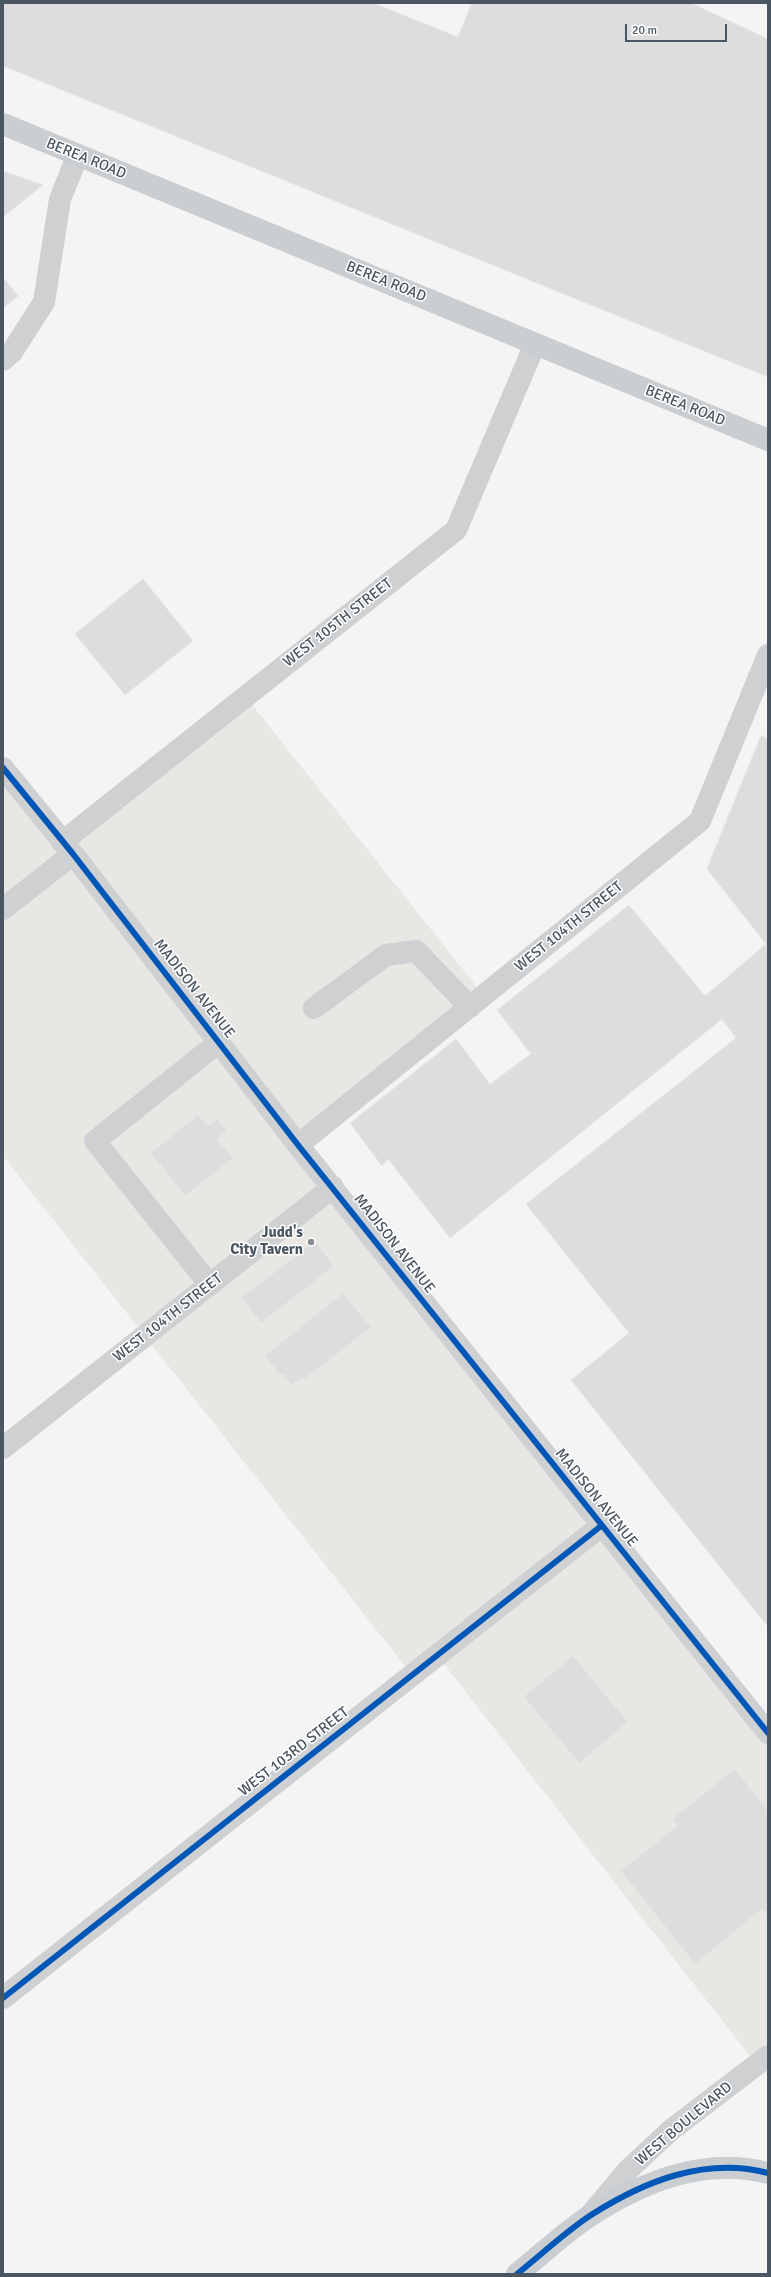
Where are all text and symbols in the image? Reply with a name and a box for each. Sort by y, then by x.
scale bar [627,16,729,42]
text: 20 m [632,23,657,38]
street label: BEREA ROAD [43,135,129,183]
street label: BEREA ROAD [343,258,429,306]
street label: BEREA ROAD [642,382,728,430]
street label: WEST 105TH STREET [280,575,396,671]
street label: WEST 104TH STREET [511,878,627,976]
street label: MADISON AVENUE [150,936,238,1042]
street label: MADISON AVENUE [350,1191,438,1297]
place label: Judd's City Tavern [230,1224,303,1259]
marker: Judd's City Tavern [306,1237,316,1247]
street label: WEST 104TH STREET [110,1270,226,1366]
street label: MADISON AVENUE [551,1445,641,1551]
street label: WEST 103RD STREET [235,1703,353,1801]
street label: WEST BOULEVARD [632,2078,736,2170]

